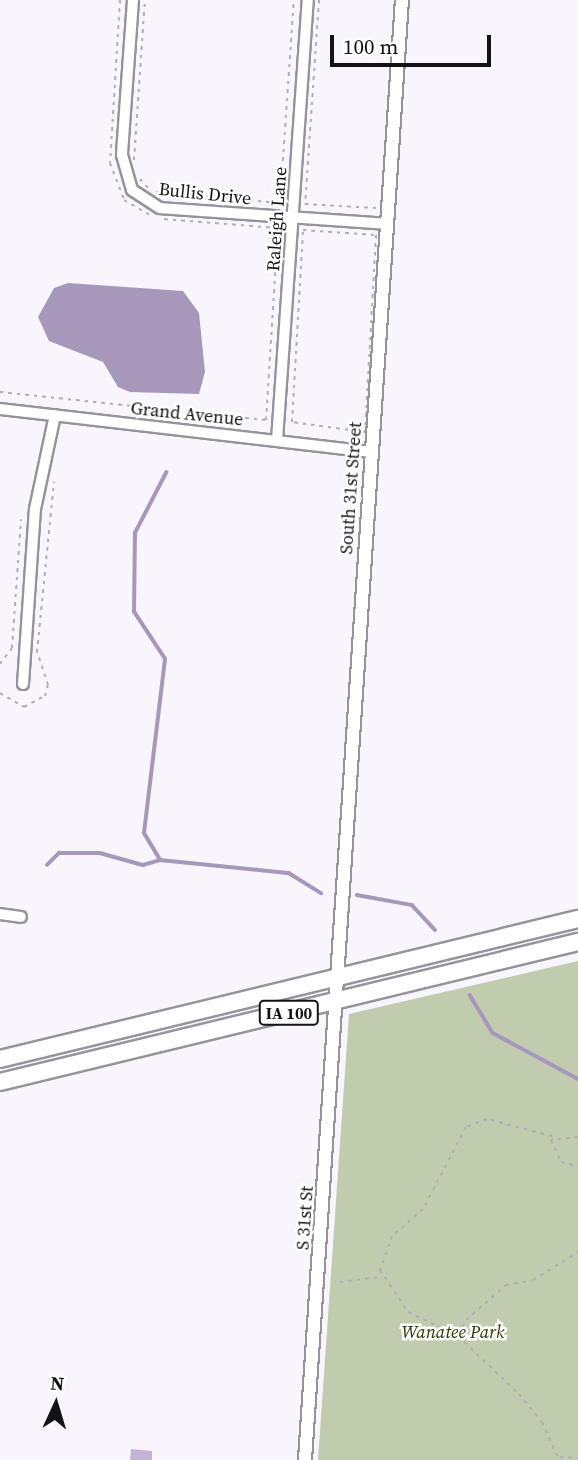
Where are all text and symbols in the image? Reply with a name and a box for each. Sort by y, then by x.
scale bar [333,21,494,65]
text: 100 m [343,32,398,61]
street label: Raleigh Lane [263,166,291,272]
street label: Bullis Drive [158,178,252,210]
street label: Grand Avenue [130,397,244,431]
street label: South 31st Street [336,421,366,555]
road number: IA 100 [258,1001,320,1026]
street label: S 31st St [292,1185,318,1251]
park label: Wanatee Park [402,1321,504,1343]
north arrow [21,1369,91,1439]
text: N [50,1370,65,1397]

